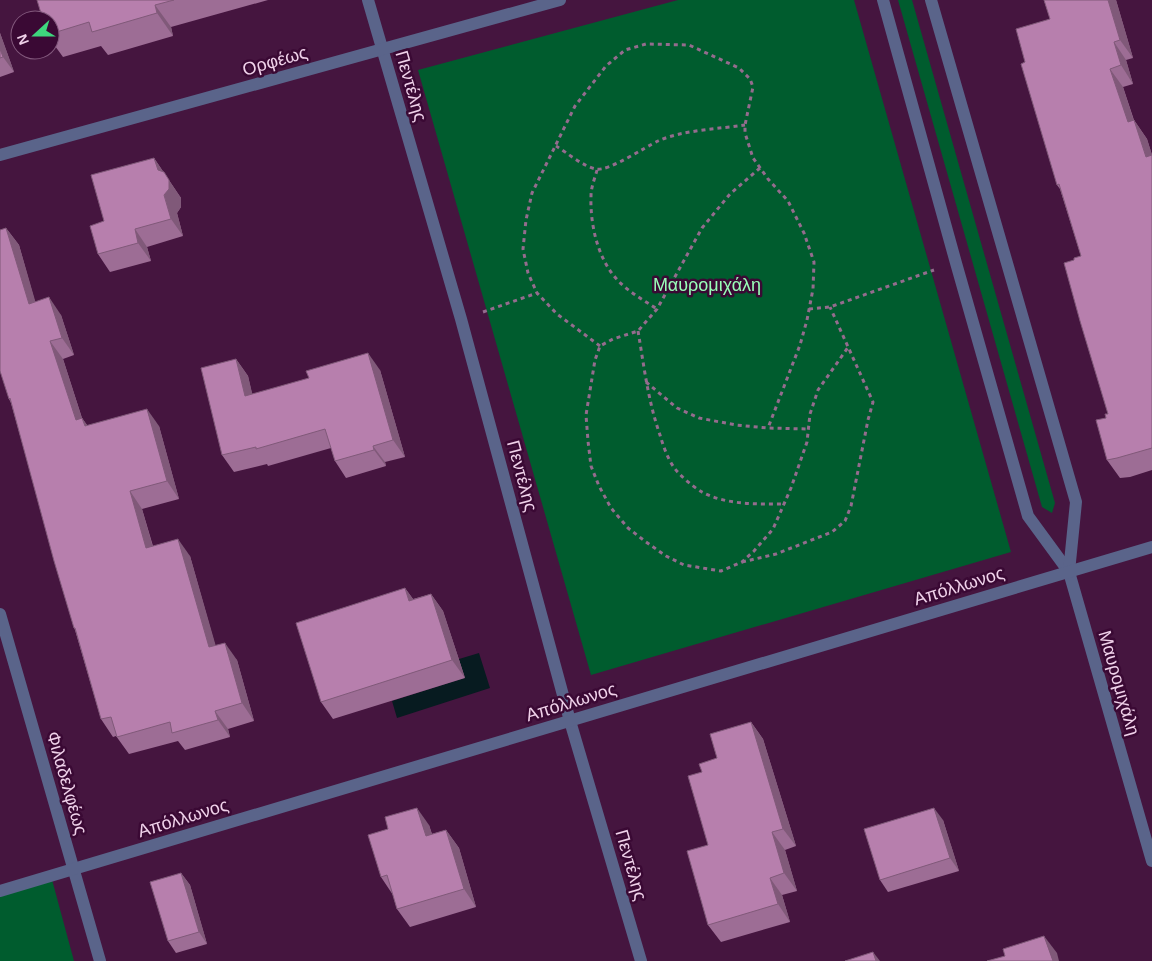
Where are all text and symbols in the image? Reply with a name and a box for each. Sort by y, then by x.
north arrow [10,10,60,60]
text: N [14,32,32,47]
street label: Ορφέως [240,42,310,80]
street label: Πεντέλης [391,48,431,124]
park label: Μαυρομιχάλη [653,275,761,295]
street label: Πεντέλης [503,438,541,514]
street label: Απόλλωνος [911,563,1007,609]
street label: Μαυρομιχάλη [1094,628,1144,738]
street label: Απόλλωνος [523,679,619,725]
street label: Φιλαδελφέως [43,729,91,837]
street label: Απόλλωνος [135,795,231,841]
street label: Πεντέλης [611,827,651,903]

